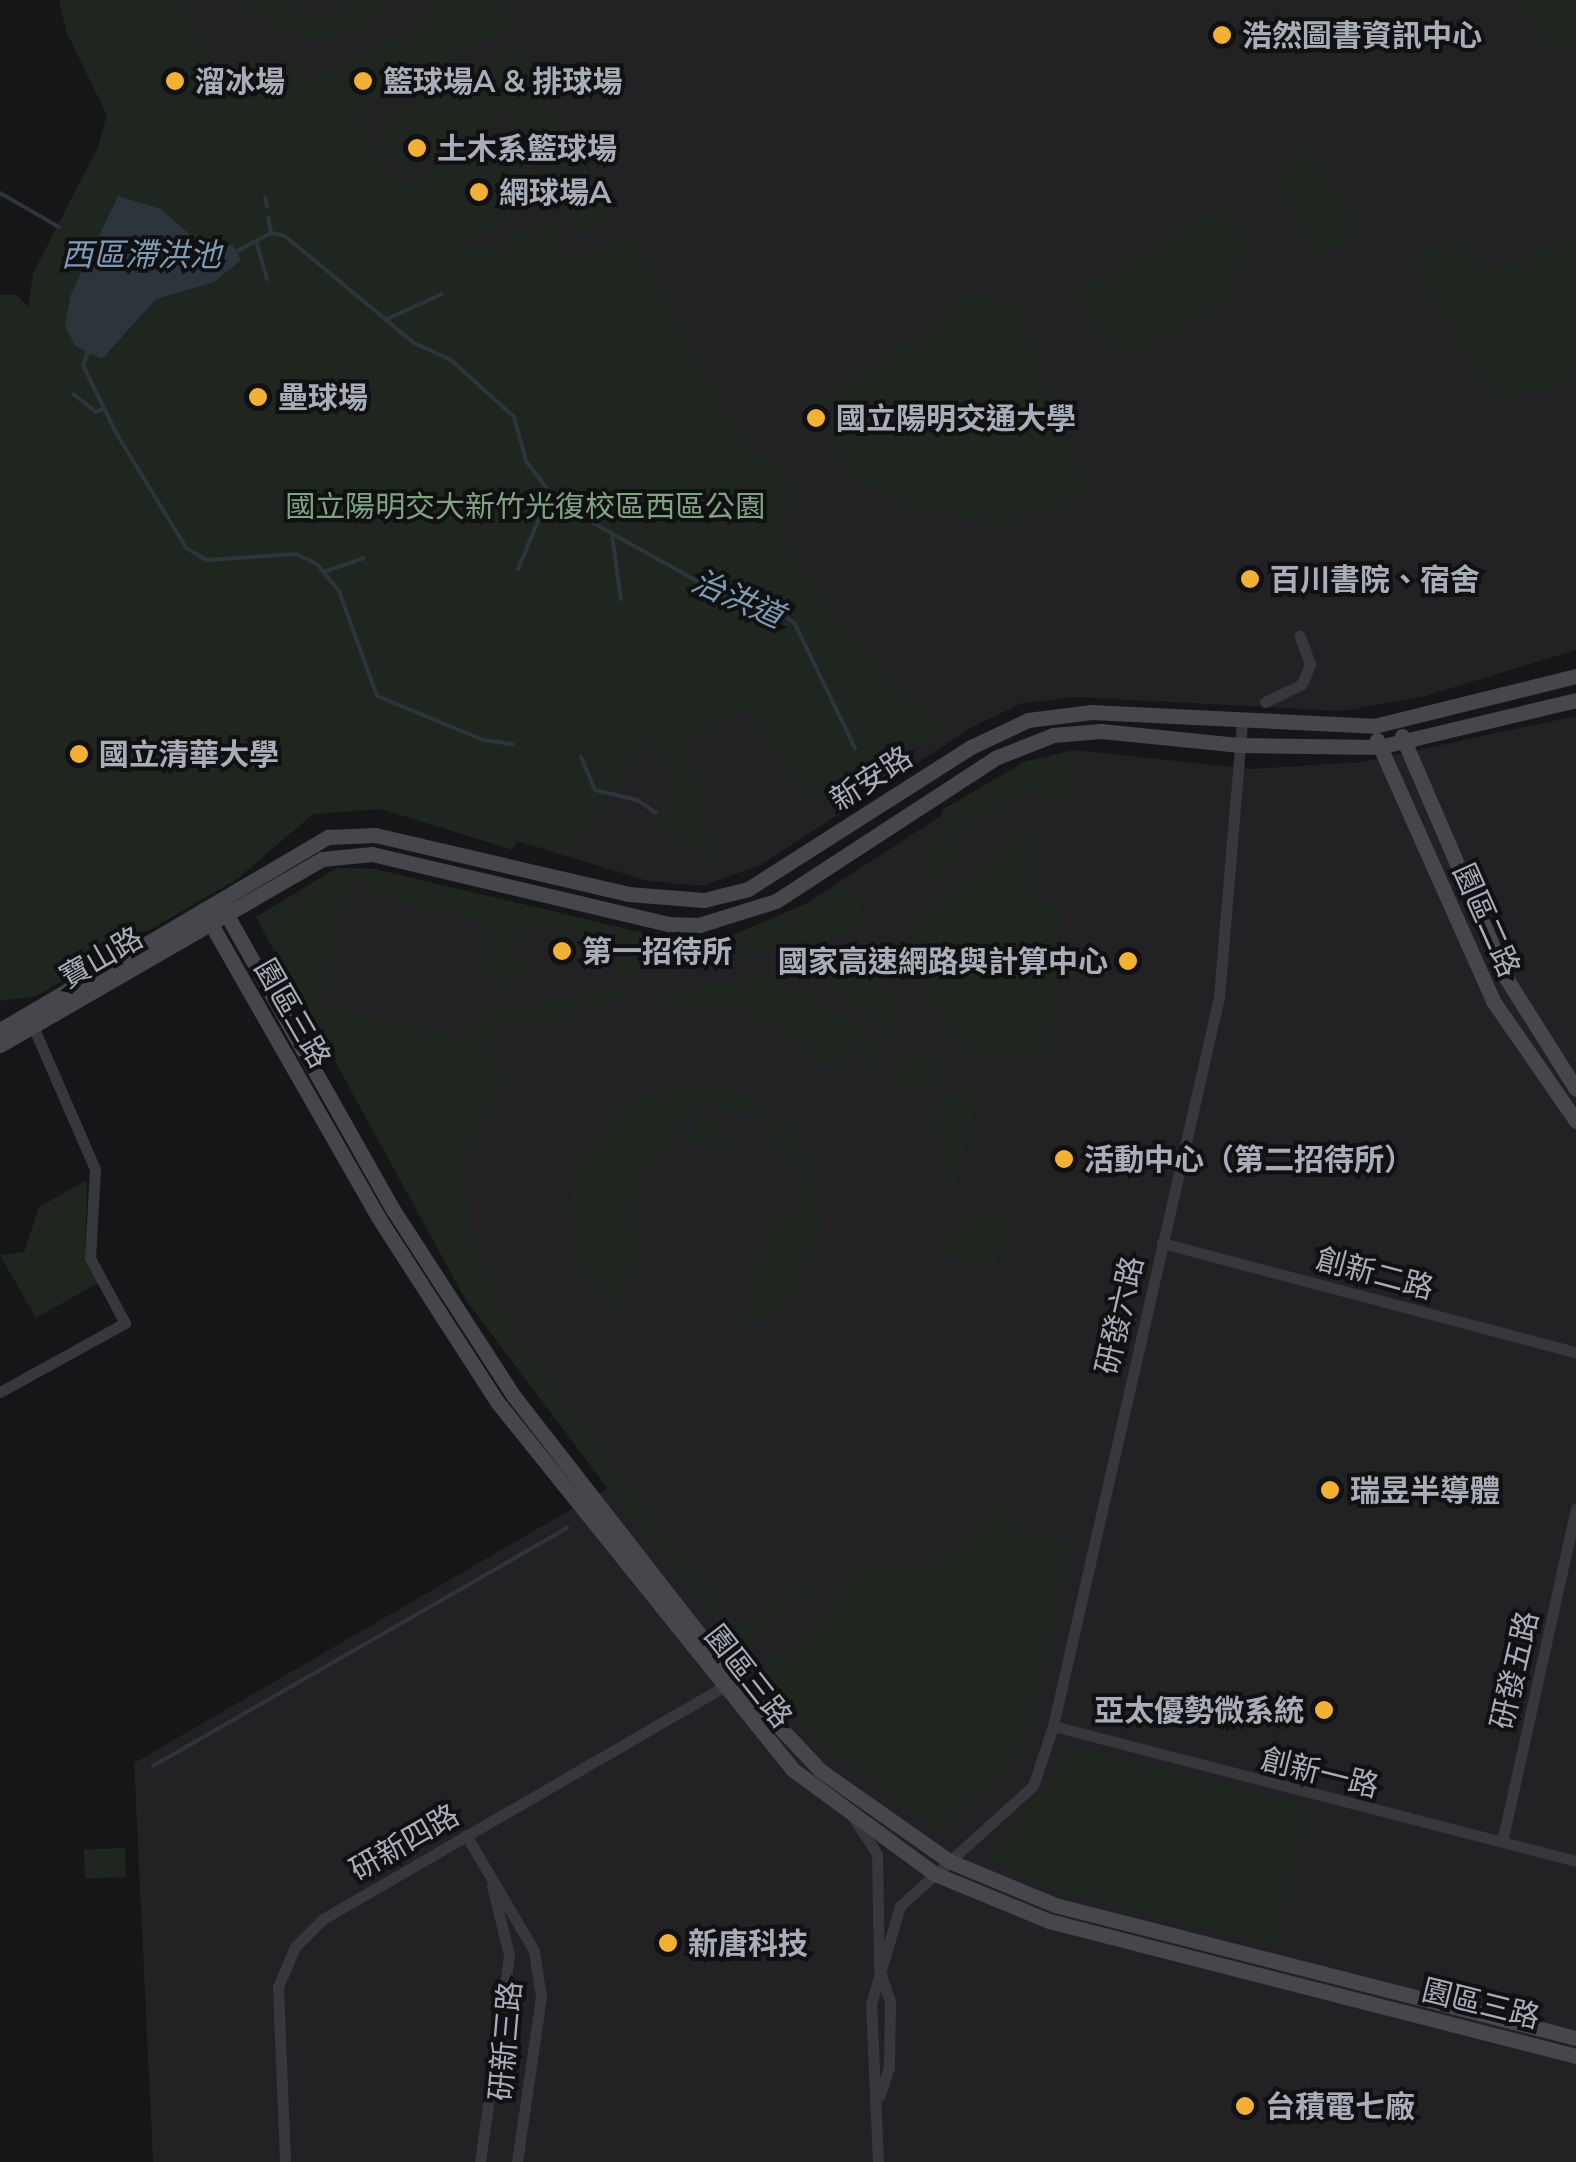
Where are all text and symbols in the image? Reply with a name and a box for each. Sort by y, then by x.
place label: 浩然圖書資訊中心 [1242,17,1482,53]
marker: 浩然圖書資訊中心 [1211,24,1233,46]
place label: 溜冰場 [195,63,285,99]
place label: 籃球場A & 排球場 [383,63,623,99]
marker: 溜冰場 [164,70,186,92]
marker: 籃球場A & 排球場 [352,70,374,92]
place label: 土木系籃球場 [437,130,617,166]
marker: 土木系籃球場 [406,137,428,159]
place label: 網球場A [499,174,611,210]
marker: 網球場A [468,181,490,203]
water label: 西區滯洪池 [61,235,221,273]
place label: 壘球場 [278,379,368,415]
marker: 壘球場 [247,386,269,408]
place label: 國立陽明交通大學 [836,400,1076,436]
marker: 國立陽明交通大學 [805,407,827,429]
park label: 國立陽明交大新竹光復校區西區公園 [285,488,765,524]
water label: 治洪道 [686,561,790,635]
place label: 百川書院、宿舍 [1270,561,1480,597]
marker: 百川書院、宿舍 [1239,568,1261,590]
place label: 國立清華大學 [99,736,279,772]
street label: 新安路 [823,738,919,818]
marker: 國立清華大學 [68,743,90,765]
street label: 園區二路 [1446,858,1528,982]
street label: 寶山路 [53,919,149,995]
place label: 第一招待所 [582,933,732,969]
marker: 第一招待所 [551,940,573,962]
place label: 國家高速網路與計算中心 [778,943,1108,979]
marker: 國家高速網路與計算中心 [1117,950,1139,972]
street label: 園區三路 [247,952,339,1074]
place label: 活動中心（第二招待所） [1084,1141,1414,1177]
marker: 活動中心（第二招待所） [1053,1148,1075,1170]
street label: 創新二路 [1312,1240,1438,1306]
street label: 研發六路 [1088,1252,1150,1378]
place label: 瑞昱半導體 [1350,1472,1500,1508]
marker: 瑞昱半導體 [1319,1479,1341,1501]
street label: 研發五路 [1483,1607,1545,1733]
street label: 園區三路 [698,1618,800,1734]
place label: 亞太優勢微系統 [1094,1692,1304,1728]
marker: 亞太優勢微系統 [1313,1699,1335,1721]
street label: 創新一路 [1257,1740,1383,1804]
street label: 研新四路 [343,1796,465,1888]
place label: 新唐科技 [688,1925,808,1961]
marker: 新唐科技 [657,1932,679,1954]
street label: 園區三路 [1418,1971,1544,2035]
street label: 研新三路 [482,1980,528,2102]
place label: 台積電七廠 [1265,2088,1415,2124]
marker: 台積電七廠 [1234,2095,1256,2117]

